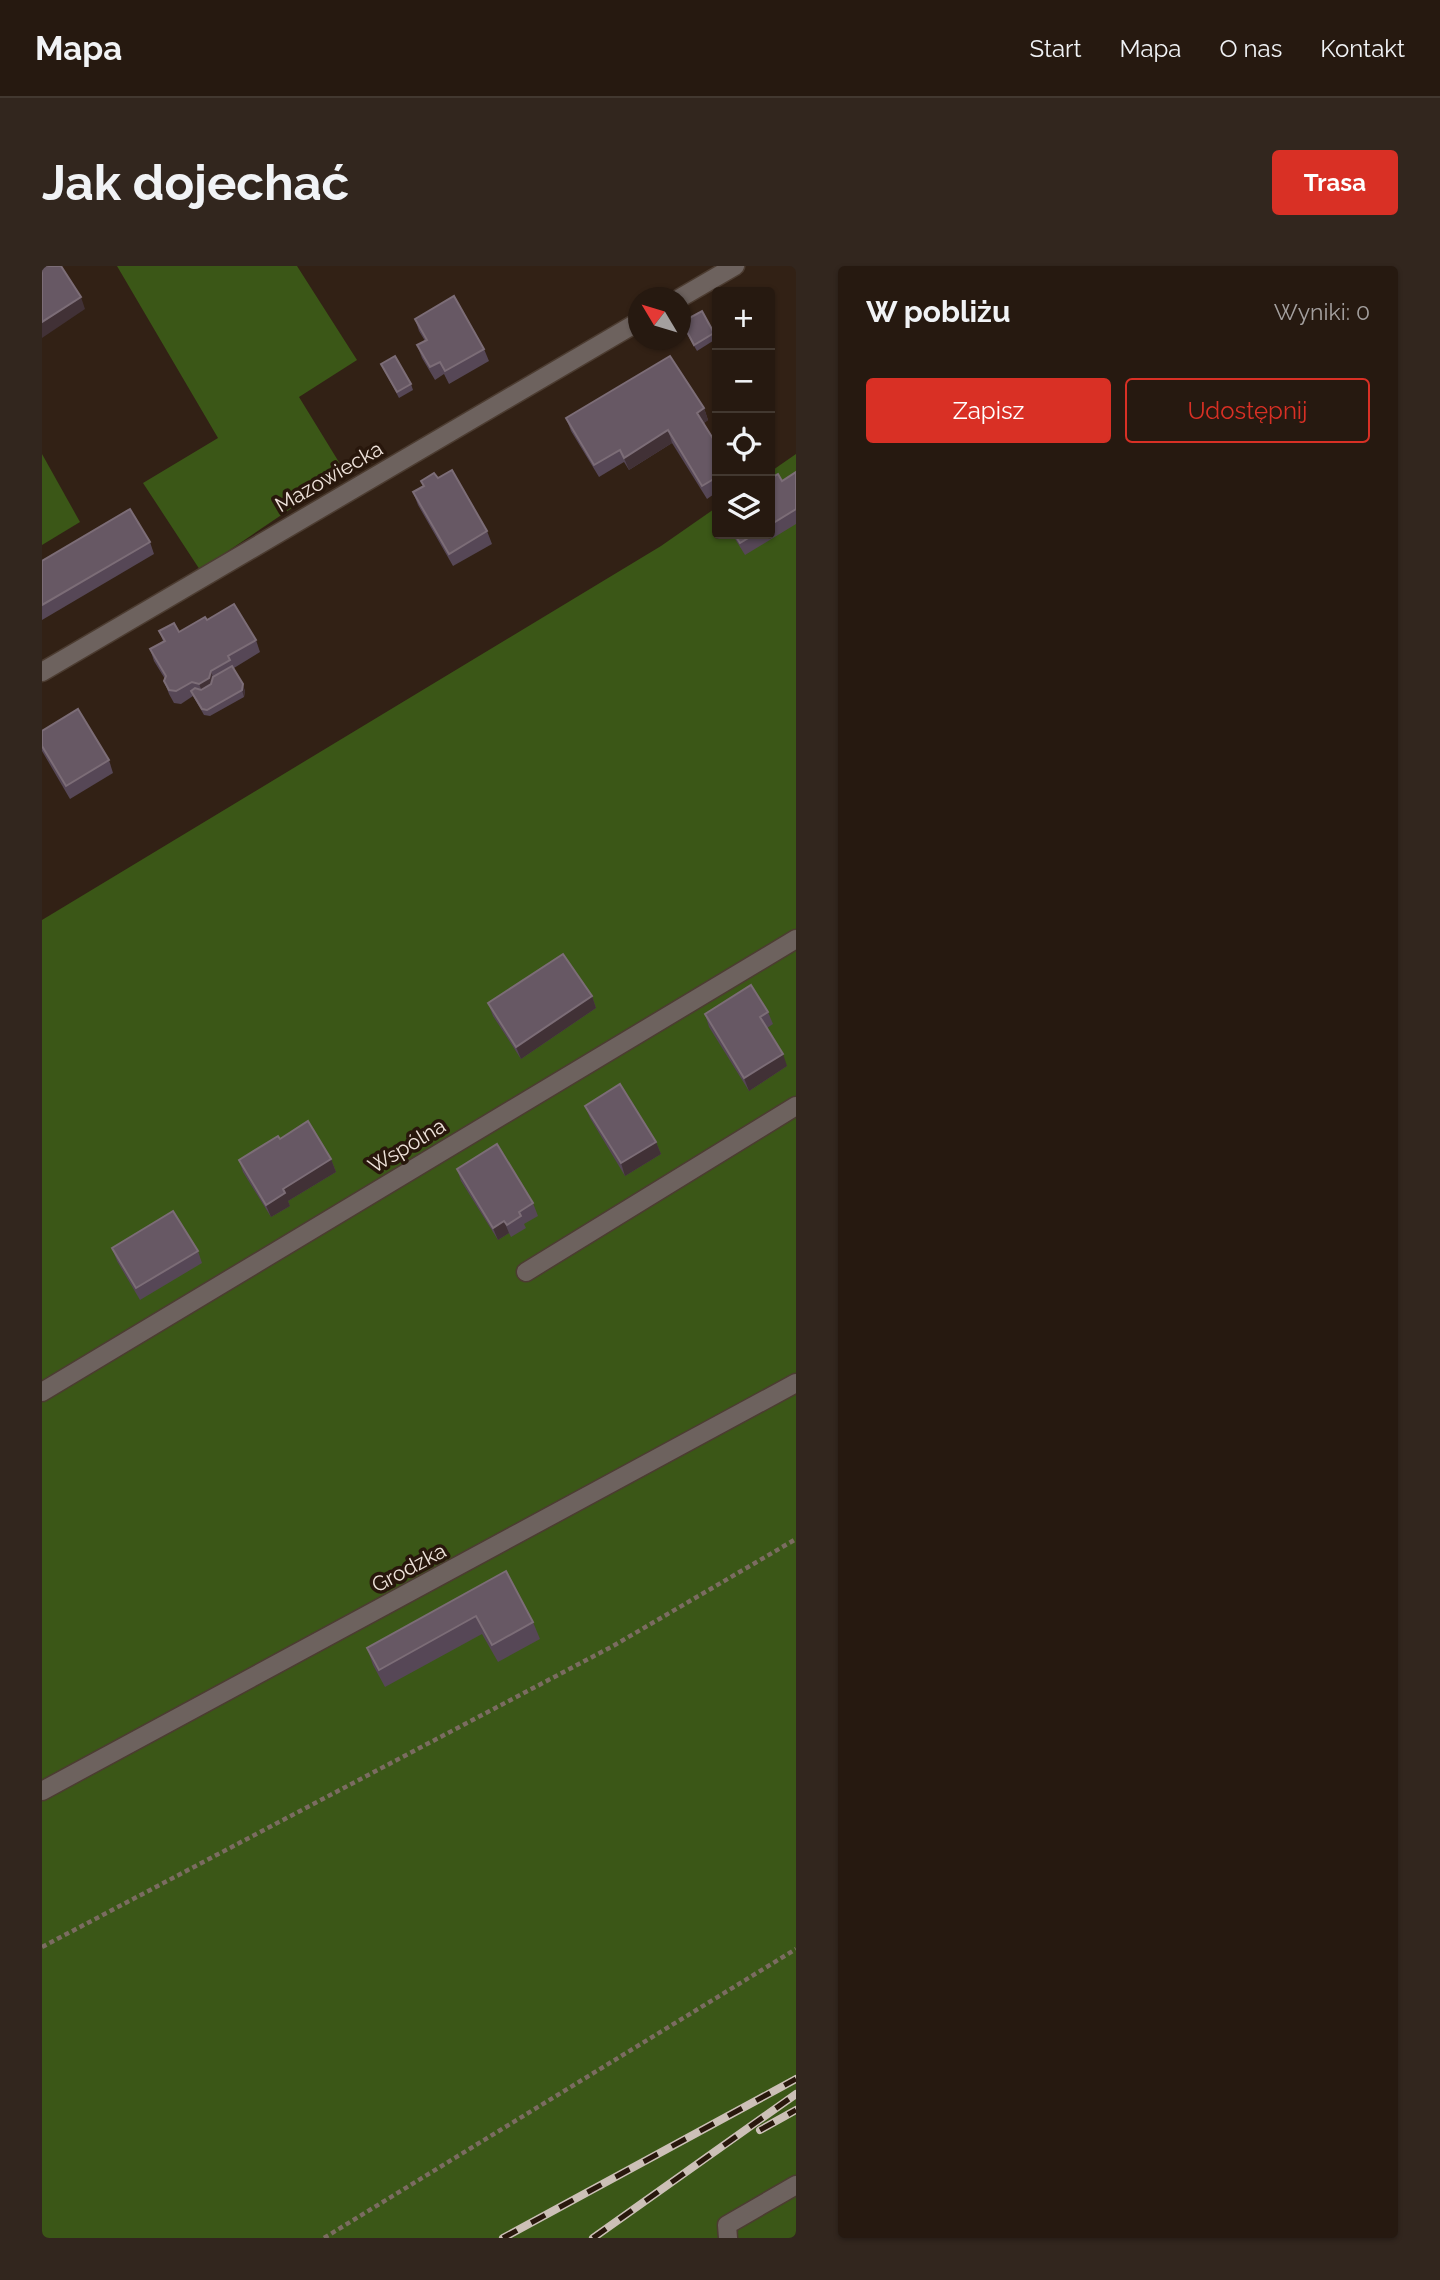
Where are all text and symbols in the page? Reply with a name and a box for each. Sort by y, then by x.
text: Mapa [35,29,122,68]
text: Start [1030,34,1082,63]
text: Mapa [1120,34,1181,63]
text: O nas [1219,34,1282,63]
text: Kontakt [1320,34,1405,63]
button: Trasa [1272,150,1398,215]
text: Jak dojechać [42,154,349,211]
north arrow [628,287,691,350]
map controls [712,287,775,539]
button: + [712,287,775,350]
text: W pobliżu [866,294,1010,329]
text: Wyniki: 0 [1274,298,1370,325]
button: − [712,350,775,413]
button: Zapisz [866,378,1111,443]
button: Udostępnij [1125,378,1370,443]
button: locate [712,413,775,476]
street label: Mazowiecka [271,436,387,517]
button: layers [712,476,775,539]
street label: Wspólna [364,1113,450,1178]
street label: Grodzka [367,1538,450,1597]

